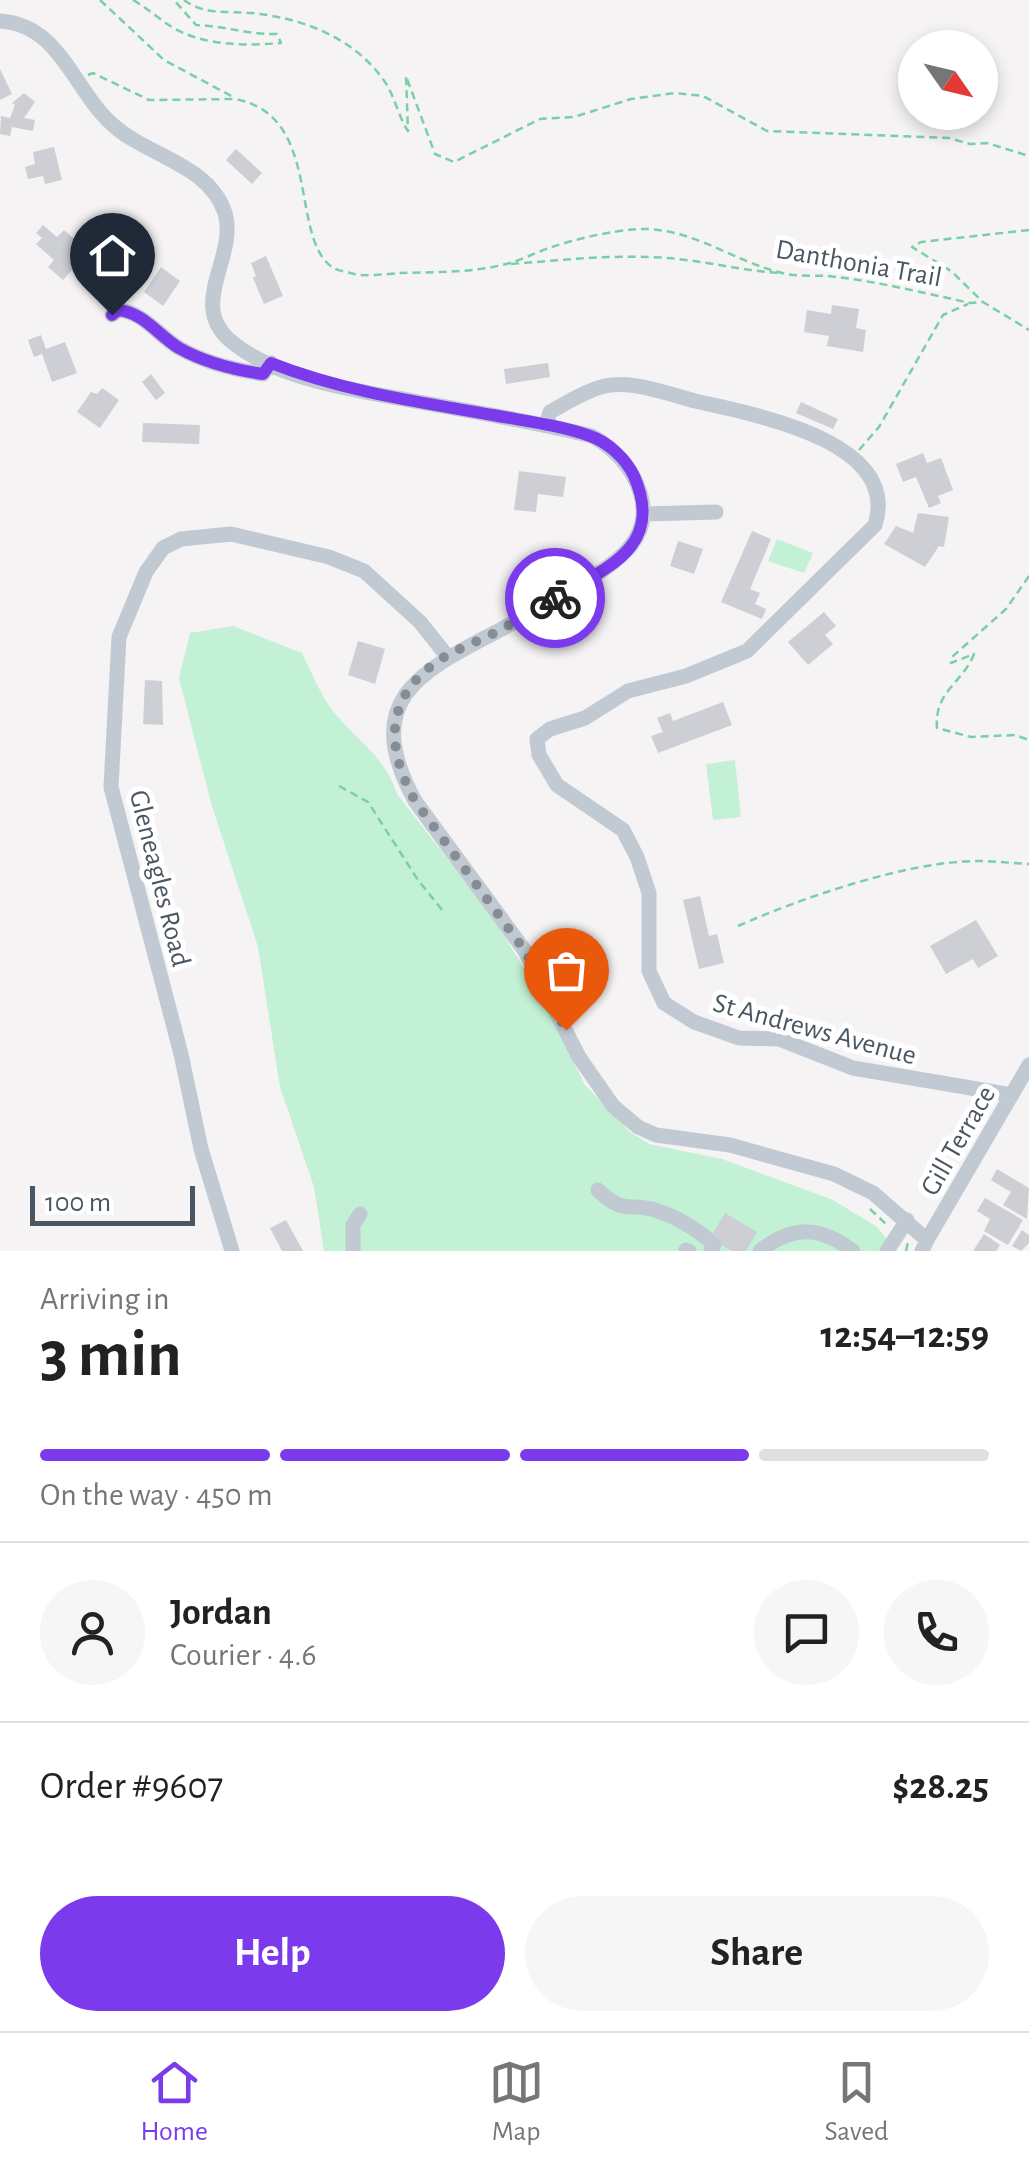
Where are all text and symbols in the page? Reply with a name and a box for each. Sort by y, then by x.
north arrow [898,30,998,130]
map controls [898,30,998,130]
pin [70,213,155,316]
icon: home [85,228,140,283]
street label: Danthonia Trail [773,236,944,292]
courier [505,548,605,648]
icon: bike [528,571,583,626]
street label: Gleneagles Road [124,787,195,970]
pin [524,928,609,1031]
icon: bag [539,943,594,998]
street label: St Andrews Avenue [710,989,919,1071]
street label: Gill Terrace [916,1082,1001,1200]
scale bar [30,1181,195,1226]
text: 100 m [45,1189,111,1217]
text: Arriving in [40,1283,169,1315]
text: 12:54–12:59 [821,1317,989,1355]
text: 3 min [40,1323,182,1388]
text: On the way · 450 m [40,1479,273,1511]
button: person [40,1580,145,1685]
button: chat [754,1580,859,1685]
button: phone [884,1580,989,1685]
text: Jordan [170,1594,272,1632]
text: Courier · 4.6 [170,1639,317,1671]
text: Order #9607 [40,1768,223,1806]
text: $28.25 [892,1768,989,1806]
button: Help [40,1896,505,2011]
button: Share [525,1896,989,2011]
tab: Home [140,2055,208,2149]
tab: Map [489,2055,544,2149]
tab: Saved [824,2055,889,2149]

